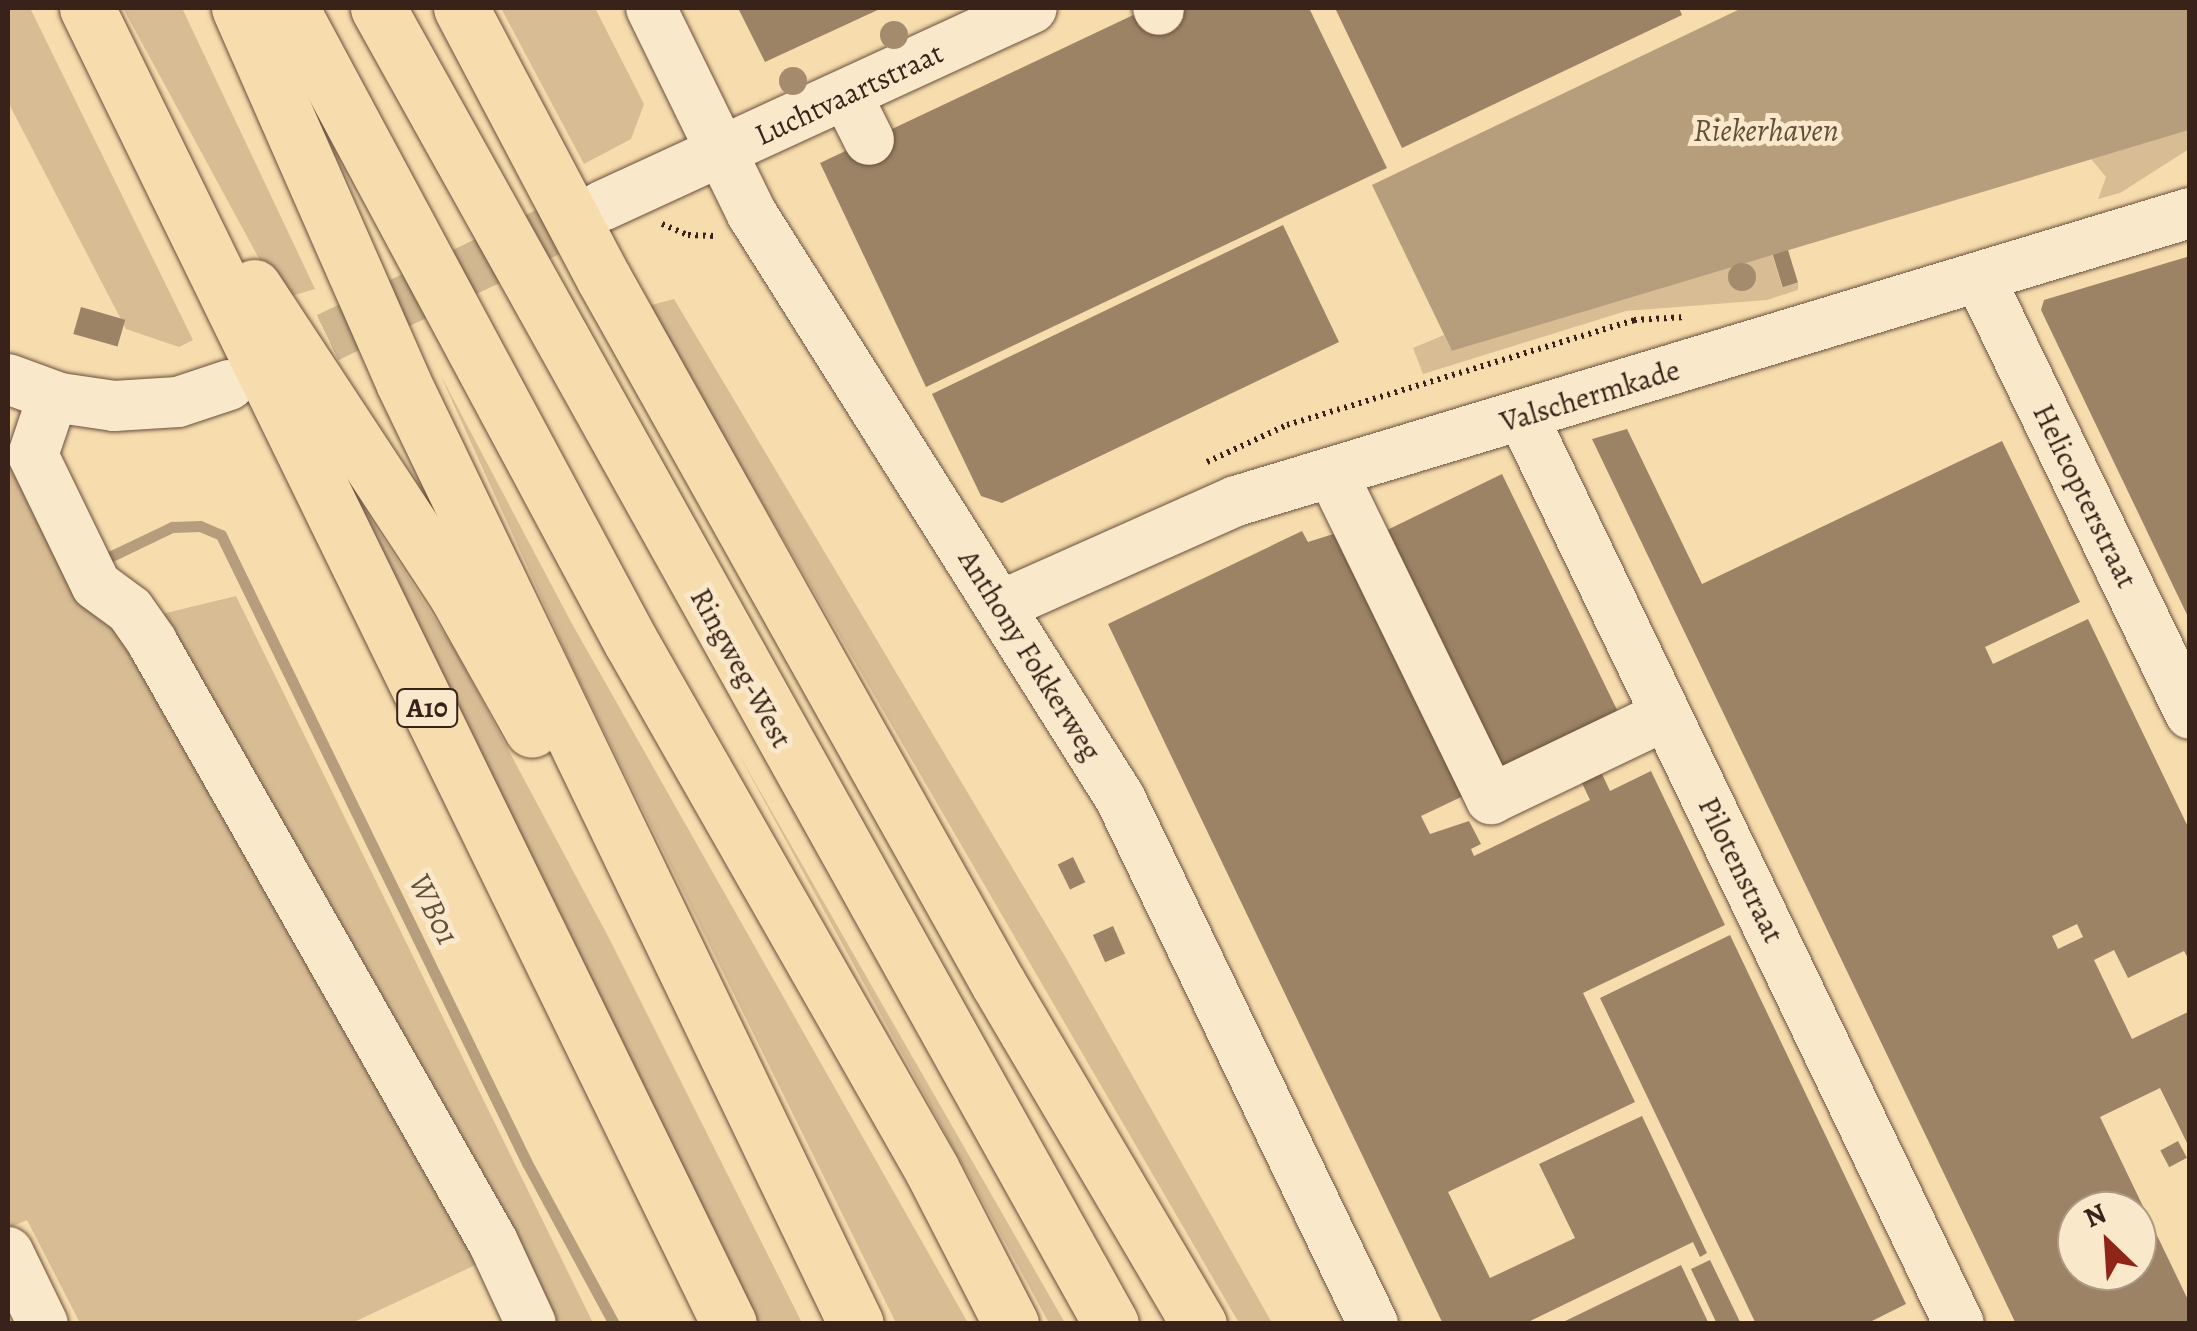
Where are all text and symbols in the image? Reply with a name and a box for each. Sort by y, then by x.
street label: Luchtvaartstraat [749,35,949,153]
water label: Riekerhaven [1693,111,1839,149]
street label: Valschermkade [1496,352,1684,440]
street label: Helicopterstraat [2025,398,2145,594]
street label: Anthony Fokkerweg [951,543,1109,767]
street label: Ringweg-West [682,582,800,754]
road number: A10 [394,685,460,731]
street label: Pilotenstraat [1690,791,1792,949]
water label: WB01 [401,867,467,951]
north arrow [2057,1191,2157,1291]
text: N [2078,1194,2112,1237]

